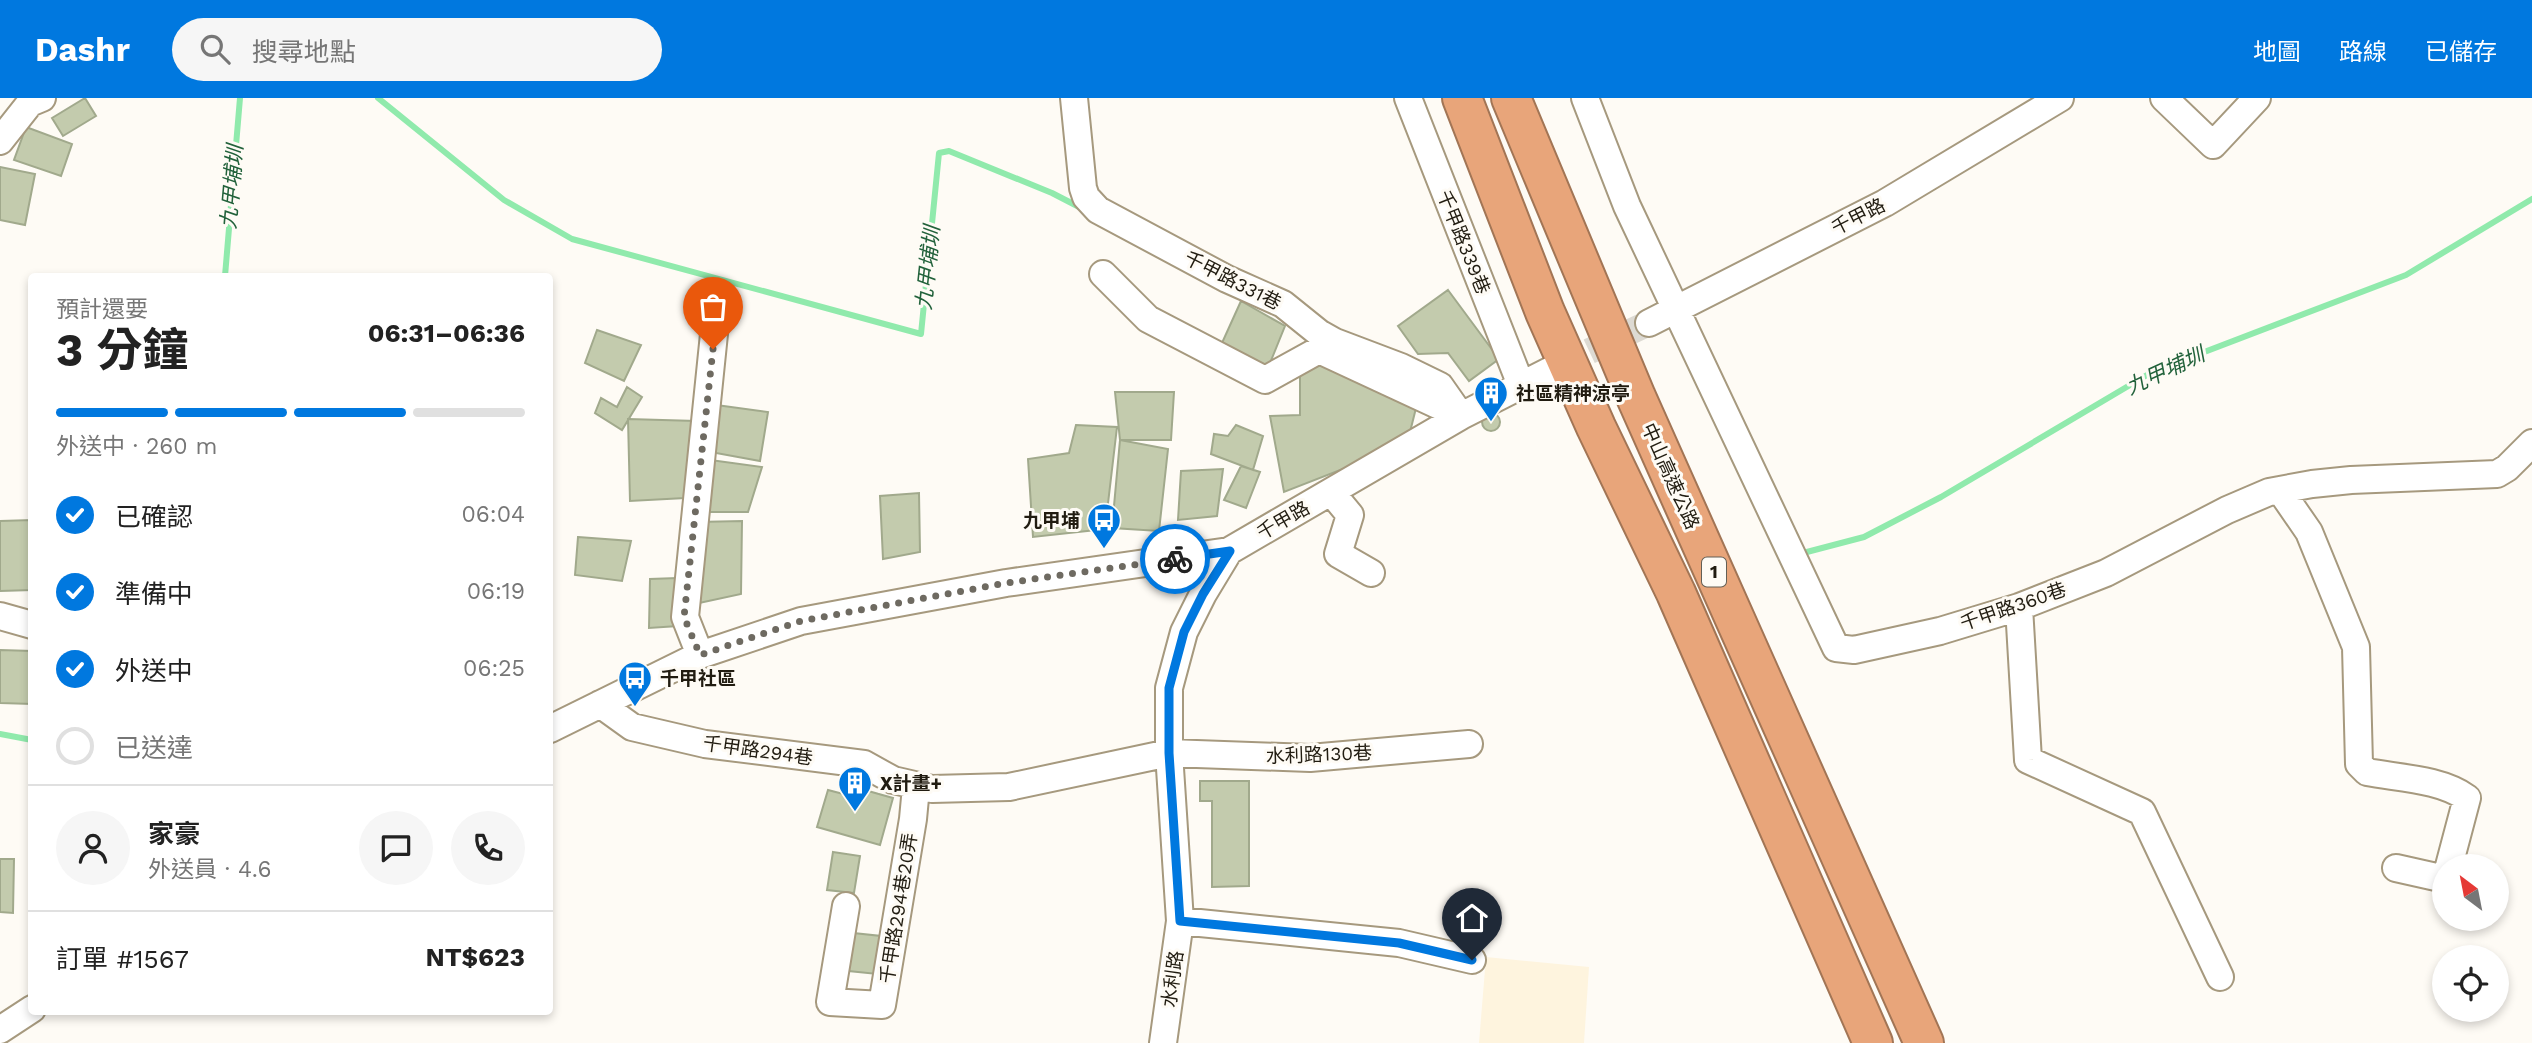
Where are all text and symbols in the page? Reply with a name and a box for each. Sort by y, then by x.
search box [172,18,662,81]
text: Dashr [35,30,130,69]
icon: search [196,30,234,68]
text: 搜尋地點 [252,37,356,67]
text: 地圖 [2253,38,2301,66]
text: 路線 [2339,38,2387,66]
text: 已儲存 [2425,38,2497,66]
water label: 九甲埔圳 [215,141,248,230]
street label: 千甲路339巷 [1432,187,1495,297]
street label: 千甲路 [1828,193,1889,240]
water label: 九甲埔圳 [911,222,945,311]
street label: 千甲路331巷 [1181,246,1285,315]
pin [683,277,743,349]
icon: bag [694,288,732,326]
text: 預計還要 [56,296,148,323]
text: 06:31–06:36 [368,318,525,348]
text: 3 分鐘 [56,323,188,377]
water label: 九甲埔圳 [2121,340,2211,400]
building icon: 社區精神涼亭 [1472,374,1510,423]
place label: 社區精神涼亭 [1516,382,1630,405]
street label: 中山高速公路 [1637,419,1704,533]
text: 外送中 · 260 m [56,433,217,460]
icon: check [56,496,94,534]
street label: 千甲路 [1253,496,1314,545]
text: 06:04 [462,501,525,528]
bus stop icon: 九甲埔 [1085,501,1123,550]
text: 已確認 [115,502,193,532]
place label: 九甲埔 [1023,509,1080,532]
courier [1140,524,1210,594]
icon: bike [1156,540,1194,578]
road number: 1 [1702,558,1726,586]
icon: check [56,573,94,611]
text: 06:19 [467,578,525,605]
street label: 千甲路360巷 [1957,578,2069,635]
text: 準備中 [115,579,193,609]
icon: check [56,650,94,688]
text: 06:25 [463,655,525,682]
text: 外送中 [115,656,193,686]
bus stop icon: 千甲社區 [616,659,654,708]
place label: 千甲社區 [660,667,736,690]
street label: 千甲路294巷 [702,731,814,770]
text: 已送達 [115,733,193,763]
street label: 水利路130巷 [1265,741,1373,768]
building icon: X計畫+ [836,764,874,813]
place label: X計畫+ [880,772,942,795]
button: person [56,811,130,885]
button: chat [359,811,433,885]
button: phone [451,811,525,885]
text: 家豪 [148,819,200,849]
street label: 千甲路294巷20弄 [875,831,922,985]
north arrow [2432,854,2510,931]
map controls [2432,854,2509,1022]
text: 外送員 · 4.6 [148,856,271,883]
pin [1442,888,1502,960]
icon: home [1453,899,1491,937]
text: NT$623 [425,942,525,972]
text: 訂單 #1567 [56,944,189,974]
button: locate [2432,945,2509,1022]
street label: 水利路 [1157,949,1188,1009]

